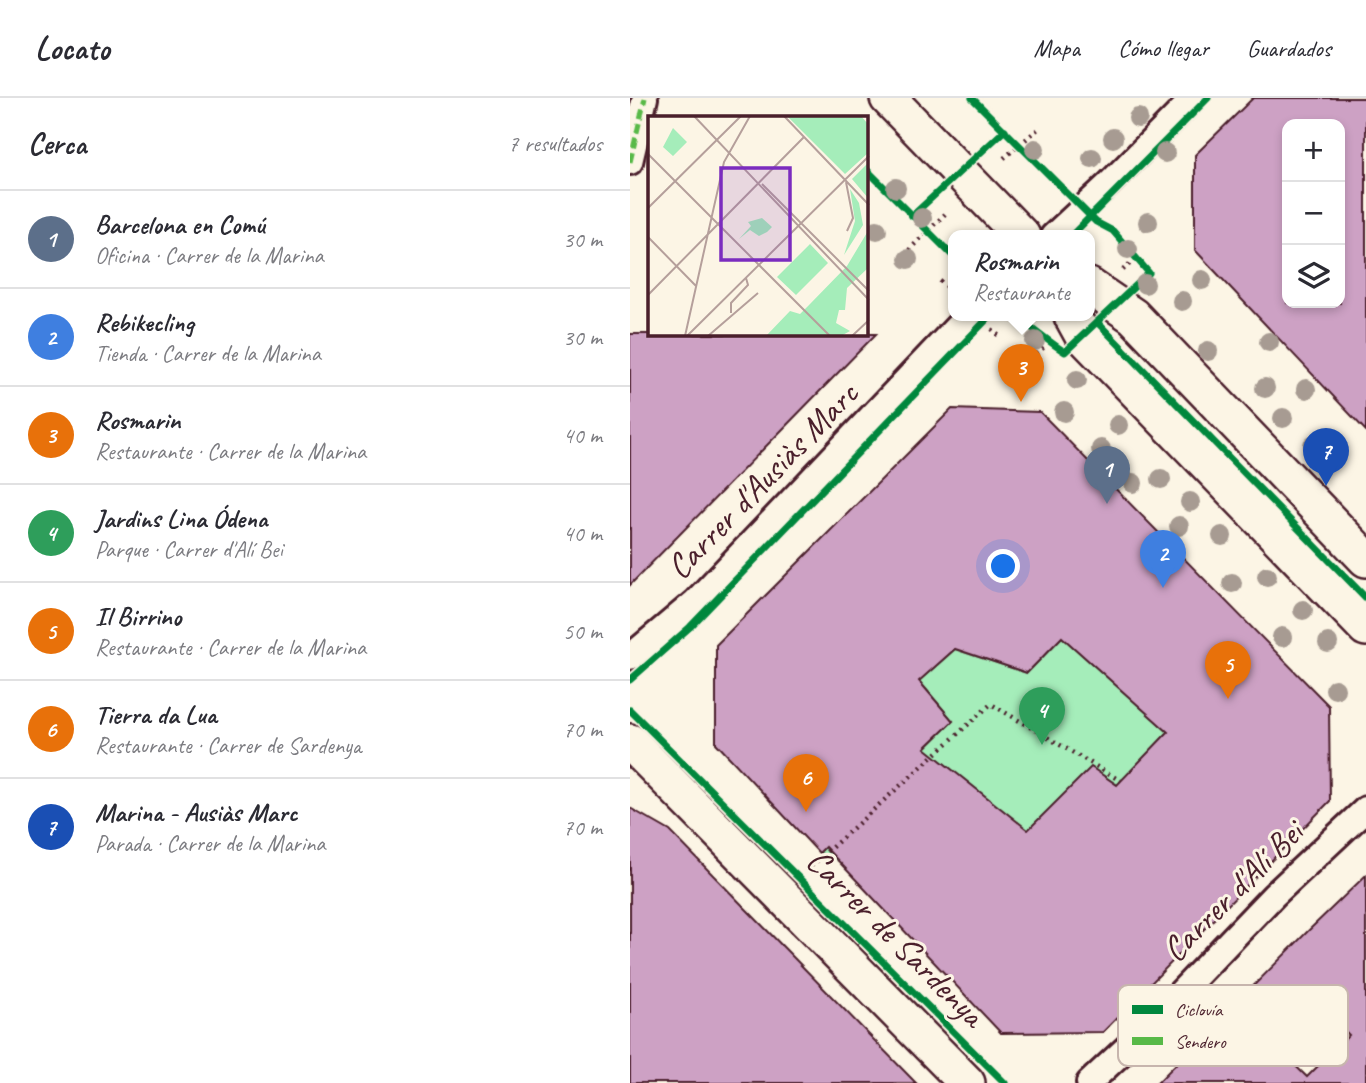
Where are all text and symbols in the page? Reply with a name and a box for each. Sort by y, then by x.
text: Locato [35,27,109,69]
text: Mapa [1033,33,1080,63]
text: Cómo llegar [1118,33,1209,63]
text: Guardados [1247,33,1331,63]
inset map [648,116,868,336]
map controls [1282,119,1345,308]
button: + [1282,119,1345,182]
text: Cerca [28,125,86,163]
text: 7 resultados [508,129,602,158]
button: − [1282,182,1345,245]
text: Barcelona en Comú [95,208,265,241]
text: 1 [46,225,56,254]
text: 30 m [563,225,602,254]
popup [948,230,1095,321]
text: Oficina · Carrer de la Marina [95,241,324,270]
text: Rosmarin [973,245,1059,278]
button: layers [1282,245,1345,308]
text: Restaurante [973,278,1070,307]
text: Rebikecling [95,306,194,339]
text: 2 [46,323,56,352]
text: 30 m [563,323,602,352]
text: Tienda · Carrer de la Marina [95,339,321,368]
pin: 3 [998,344,1044,402]
street label: Carrer d'Ausiàs Marc [657,371,869,589]
text: Rosmarin [95,404,180,437]
text: 3 [46,421,56,450]
text: 40 m [563,421,602,450]
pin: 7 [1303,428,1349,486]
text: Restaurante · Carrer de la Marina [95,437,366,466]
pin: 1 [1084,446,1130,504]
text: Jardins Lina Ódena [95,502,267,535]
text: 4 [46,519,56,548]
text: 40 m [563,519,602,548]
pin: 2 [1140,530,1186,588]
text: Parque · Carrer d'Alí Bei [95,535,283,564]
your location [986,549,1020,583]
text: Il Birrino [95,600,181,633]
text: 5 [46,617,56,646]
text: 50 m [563,617,602,646]
text: Restaurante · Carrer de la Marina [95,633,366,662]
pin: 5 [1205,641,1251,699]
pin: 4 [1019,687,1065,745]
text: Tierra da Lua [95,698,217,731]
text: 6 [46,715,56,744]
text: 70 m [563,715,602,744]
text: Restaurante · Carrer de Sardenya [95,731,361,760]
pin: 6 [783,754,829,812]
text: Marina - Ausiàs Marc [95,796,297,829]
street label: Carrer d'Alí Bei [1152,808,1316,972]
text: 7 [46,813,56,842]
text: 70 m [563,813,602,842]
text: Parada · Carrer de la Marina [95,829,325,858]
street label: Carrer de Sardenya [797,838,996,1038]
legend [1118,985,1348,1066]
text: Ciclovía [1175,998,1224,1022]
text: Sendero [1175,1030,1227,1054]

